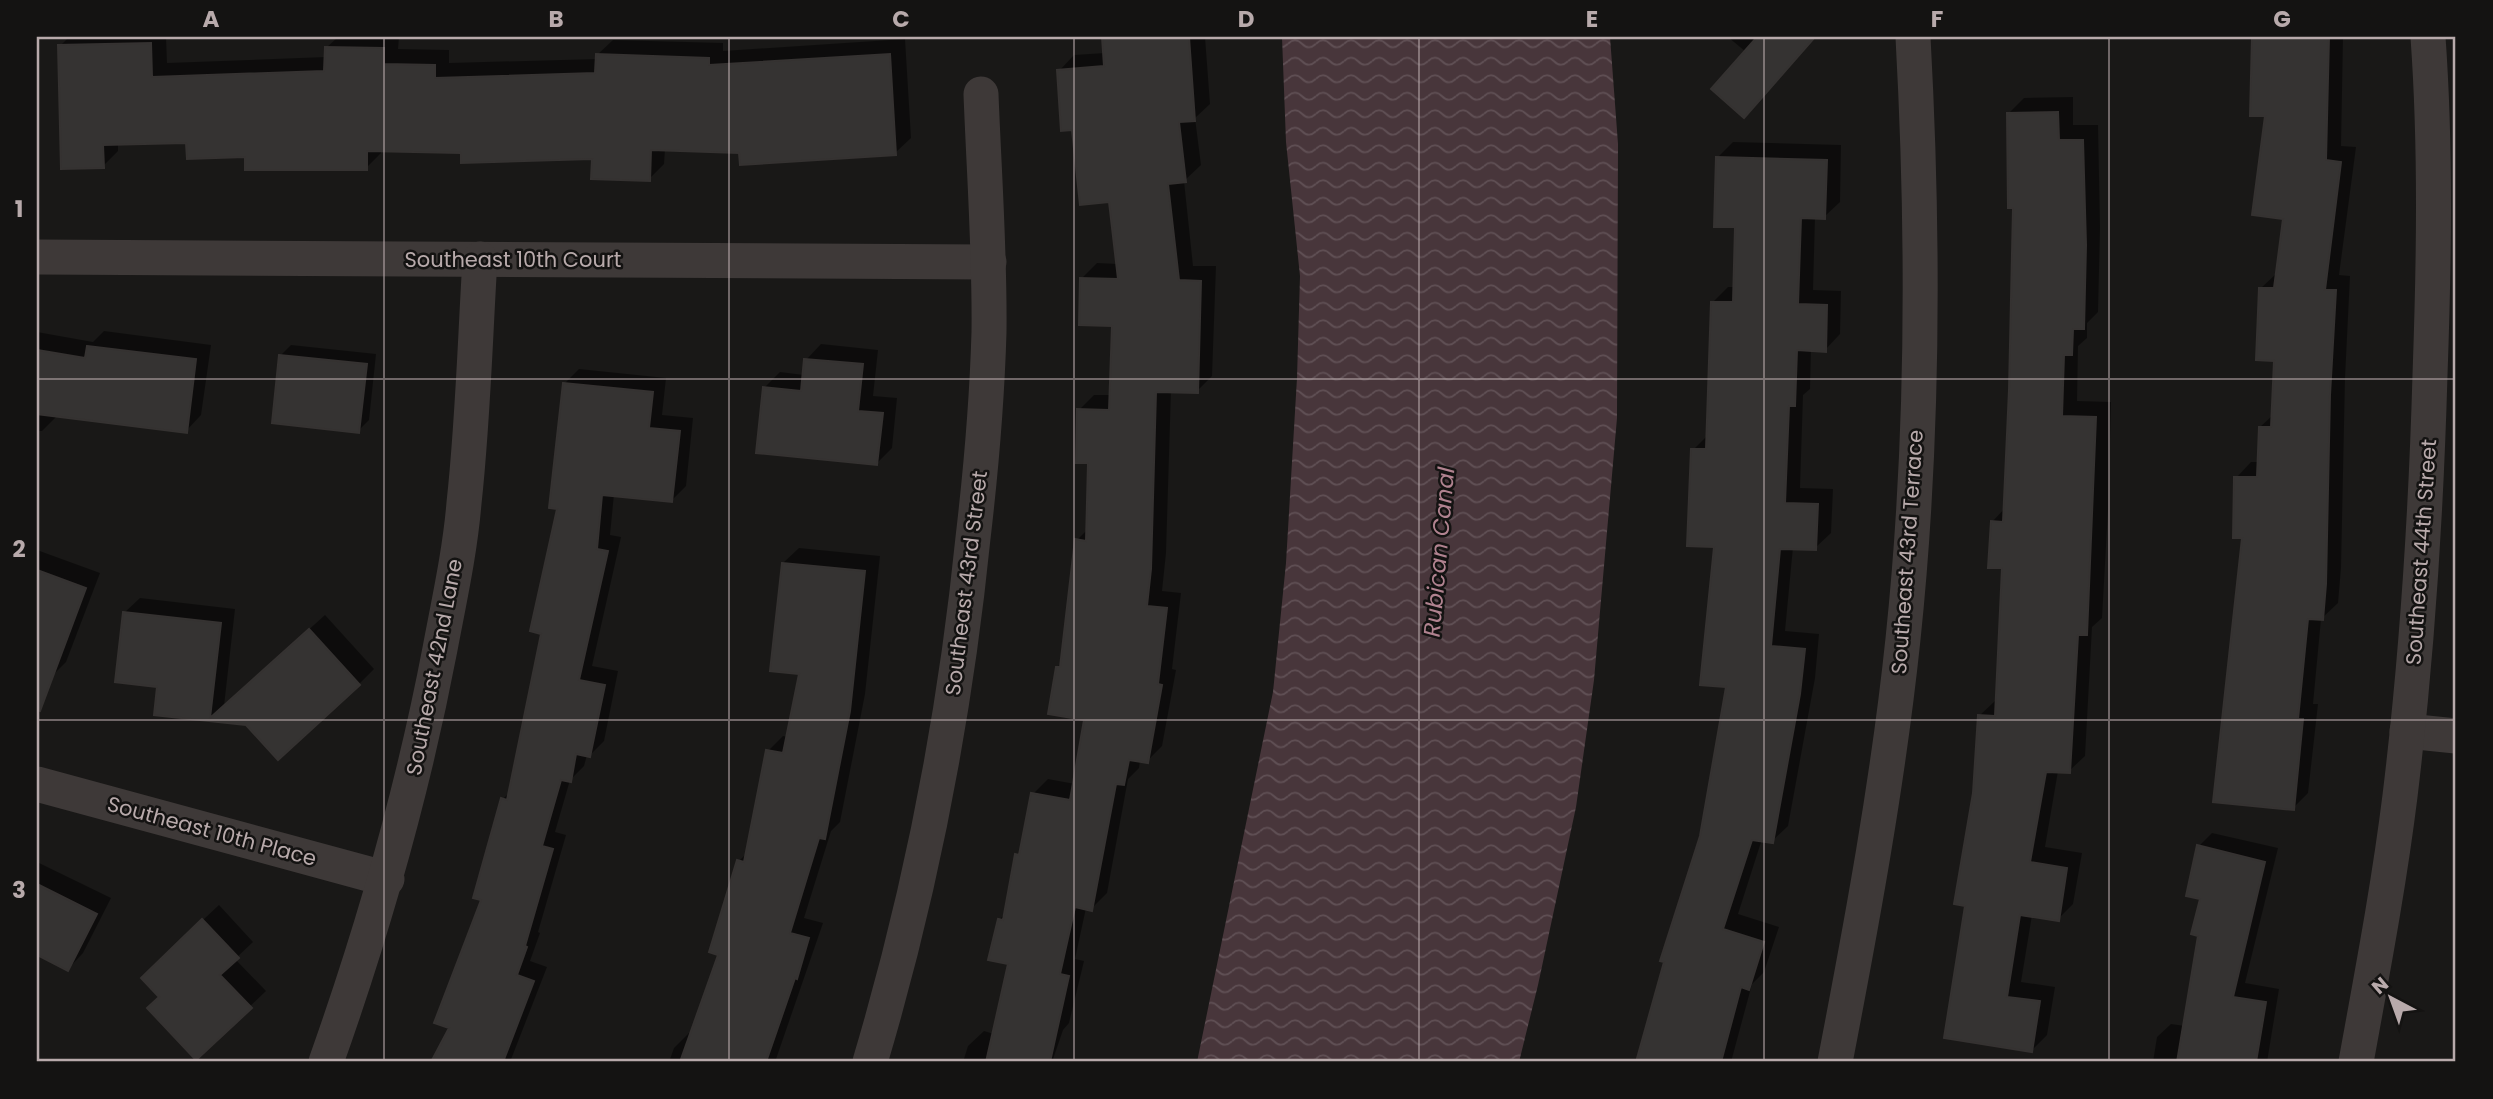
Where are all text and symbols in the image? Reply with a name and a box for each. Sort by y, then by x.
text: A [203,3,220,35]
text: B [548,3,564,35]
text: C [892,3,910,35]
text: D [1238,3,1254,35]
text: E [1586,3,1598,35]
text: F [1931,3,1943,35]
text: G [2273,3,2291,35]
text: 1 [15,193,23,225]
street label: Southeast 10th Court [405,245,621,274]
street label: Southeast 43rd Terrace [1884,429,1930,675]
street label: Southeast 44th Street [2399,438,2443,666]
water label: Rubican Canal [1416,465,1462,638]
street label: Southeast 43rd Street [938,469,994,697]
text: 2 [12,533,26,565]
street label: Southeast 42nd Lane [399,556,469,778]
street label: Southeast 10th Place [104,789,320,873]
text: 3 [12,874,26,906]
north arrow [2356,962,2426,1032]
text: N [2366,971,2394,1000]

